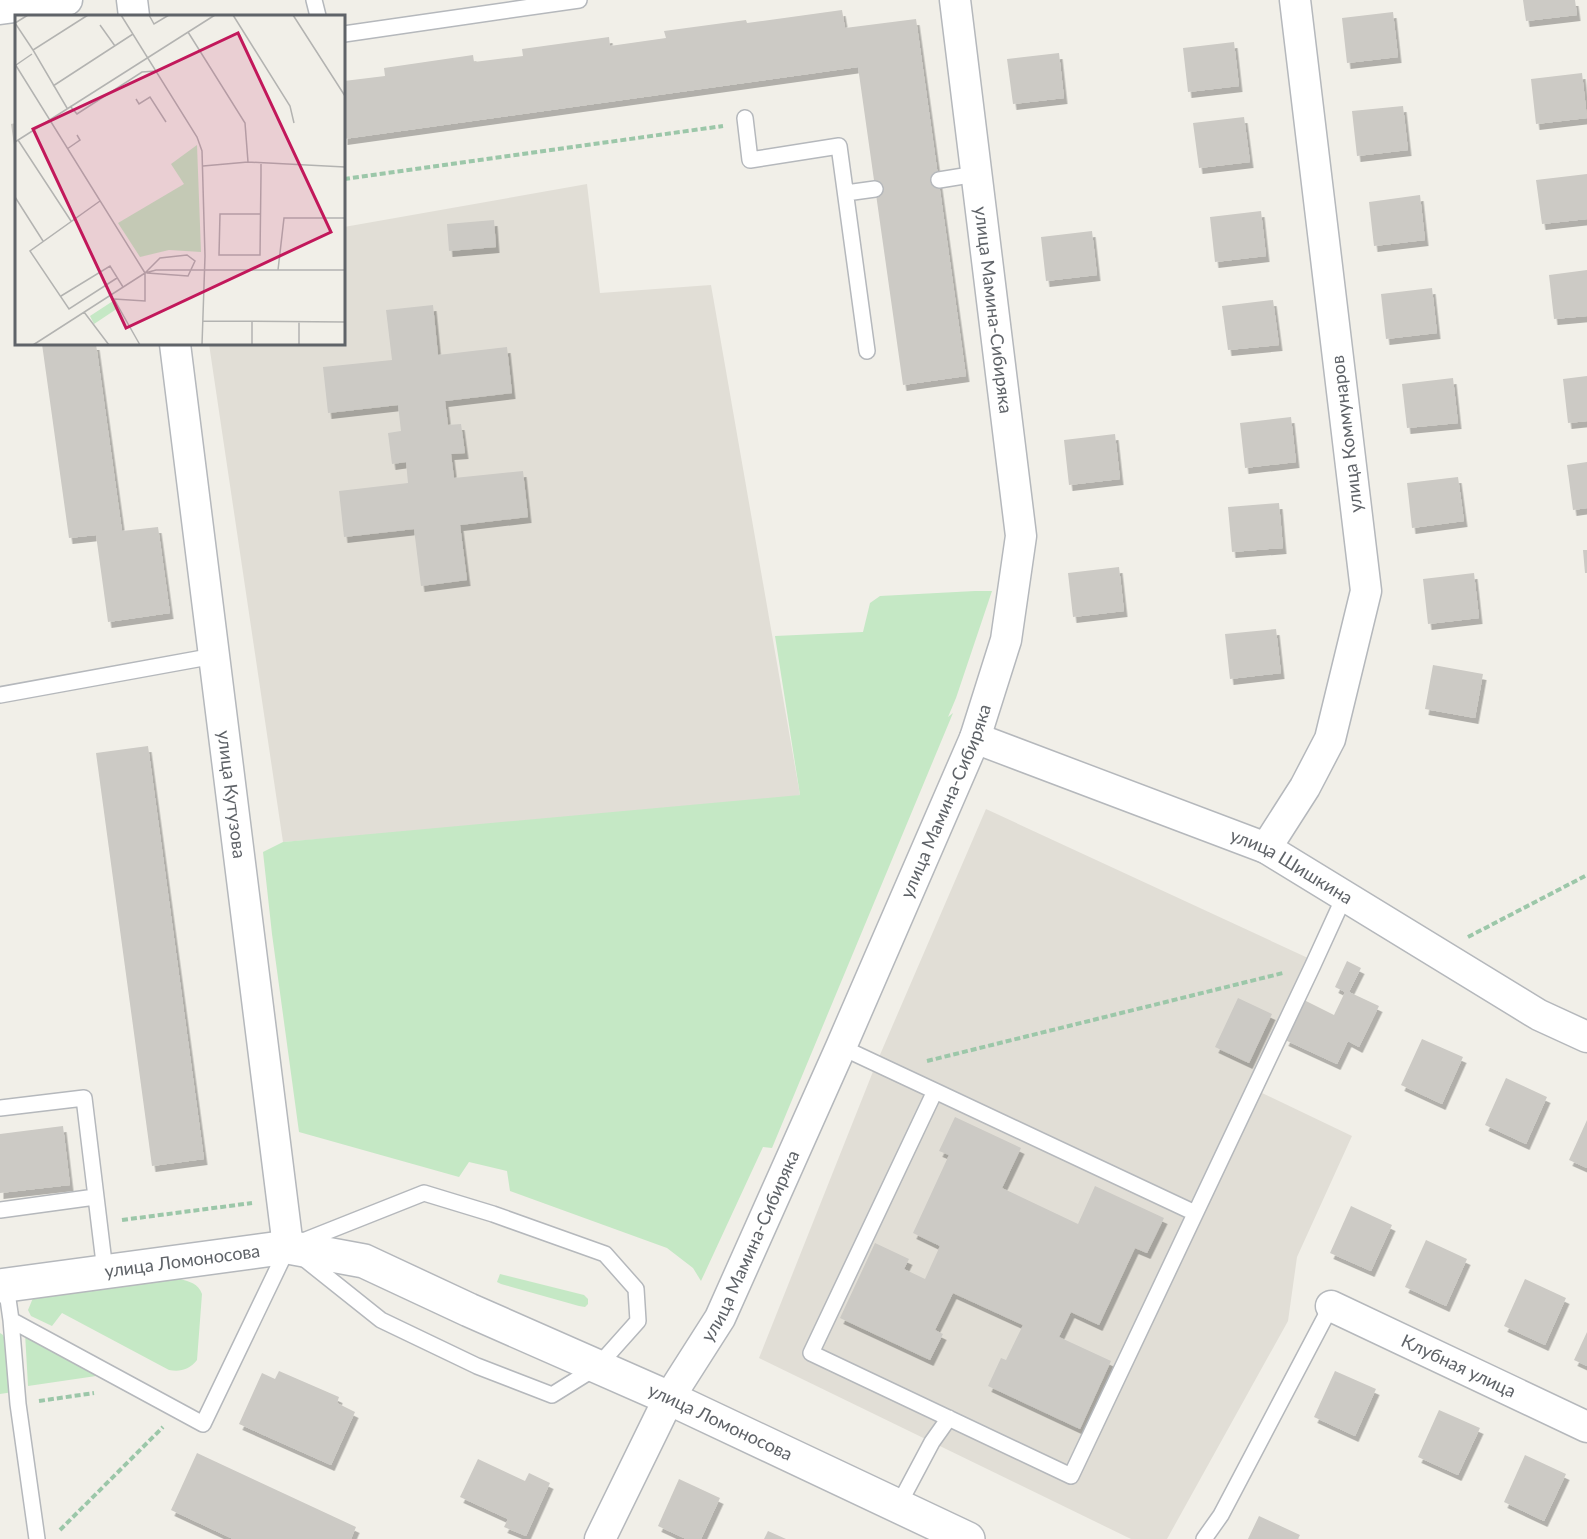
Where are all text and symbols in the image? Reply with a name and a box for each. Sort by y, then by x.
inset map [15,15,345,345]
street label: улица Мамина-Сибиряка [970,205,1018,415]
street label: улица Коммунаров [1325,354,1367,514]
street label: улица Мамина-Сибиряка [895,701,995,901]
street label: улица Кутузова [213,729,251,860]
street label: улица Шишкина [1227,823,1357,908]
street label: улица Мамина-Сибиряка [696,1147,803,1345]
street label: улица Ломоносова [103,1239,261,1282]
street label: Клубная улица [1398,1329,1520,1402]
street label: улица Ломоносова [645,1378,796,1465]

